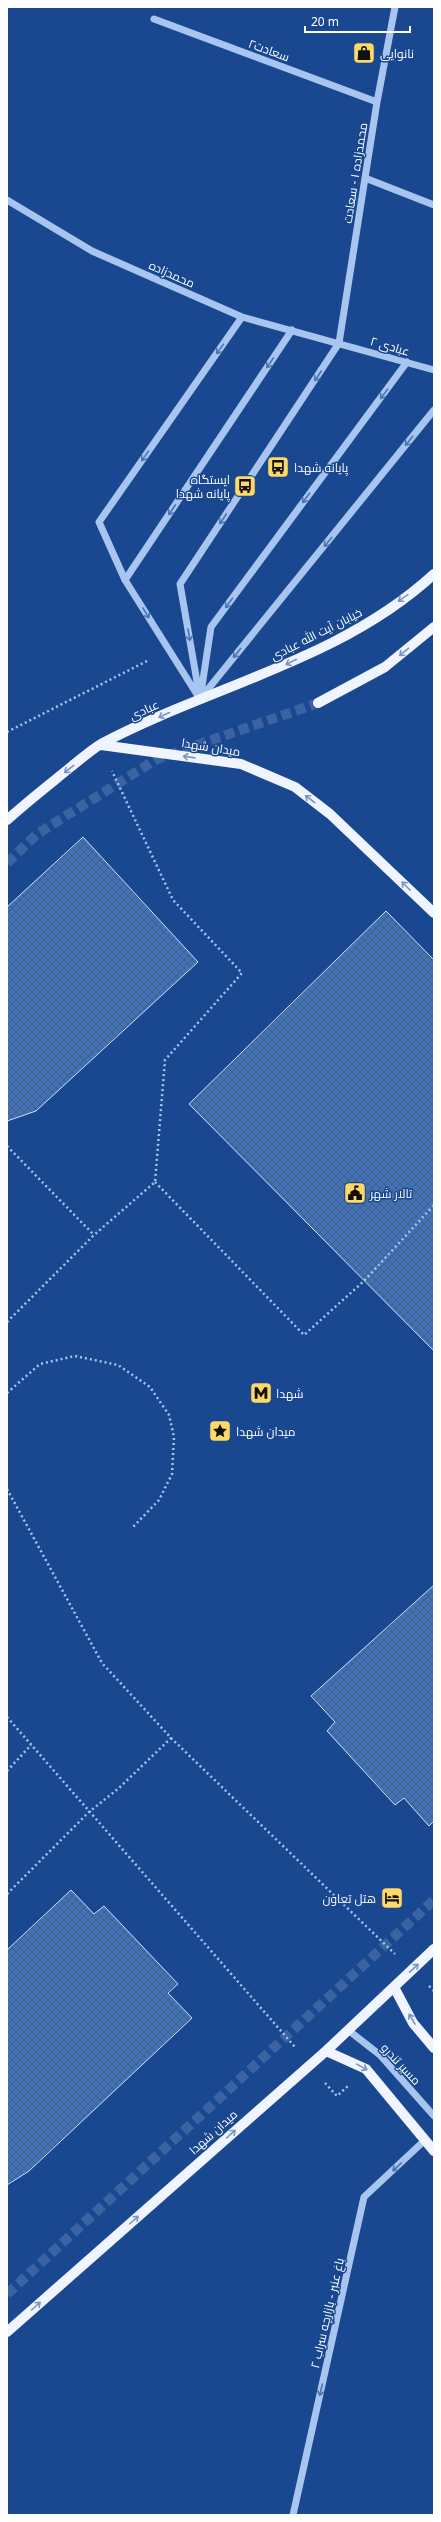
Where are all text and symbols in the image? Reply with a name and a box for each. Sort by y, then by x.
scale bar [305,8,410,34]
text: 20 m [311,13,339,30]
street label: سعادت۲ [246,35,292,65]
shop icon: نانوایی [351,40,377,66]
place label: نانوایی [380,45,414,62]
street label: محمدزاده ۱ - سعادت [339,121,371,225]
street label: محمدزاده [146,256,198,292]
street label: عبادی ۲ [368,332,412,360]
one-way arrow [216,343,224,354]
one-way arrow [266,357,274,369]
one-way arrow [314,370,322,381]
one-way arrow [380,388,388,399]
one-way arrow [405,435,414,446]
one-way arrow [141,450,149,461]
bus stop icon: پایانه شهدا [265,454,291,480]
place label: پایانه شهدا [294,459,349,477]
place label: ایستگاه پایانه شهدا [176,471,231,503]
bus stop icon: ایستگاه پایانه شهدا [232,473,258,499]
one-way arrow [302,492,311,503]
one-way arrow [168,504,176,515]
one-way arrow [219,513,227,524]
one-way arrow [323,536,332,547]
one-way arrow [398,594,409,602]
one-way arrow [225,597,234,608]
street label: خیابان آیت الله عبادی [267,604,365,664]
one-way arrow [142,607,150,619]
one-way arrow [185,628,193,641]
one-way arrow [398,647,409,656]
one-way arrow [232,648,241,659]
one-way arrow [285,659,297,667]
street label: عبادی [126,696,162,724]
one-way arrow [159,712,171,719]
street label: میدان شهدا [180,734,242,760]
one-way arrow [183,753,196,761]
one-way arrow [64,765,75,773]
one-way arrow [304,794,315,803]
one-way arrow [401,881,411,890]
public building icon: تالار شهر [342,1180,368,1206]
place label: تالار شهر [369,1185,413,1202]
metro station icon: شهدا [248,1380,274,1406]
place label: شهدا [276,1385,304,1402]
place icon: میدان شهدا [207,1418,233,1444]
place label: میدان شهدا [236,1423,296,1440]
hotel icon: هتل تعاون [379,1885,405,1911]
place label: هتل تعاون [323,1890,376,1907]
one-way arrow [409,1963,419,1973]
one-way arrow [407,2013,415,2025]
street label: مسیر تندرو [377,2040,425,2088]
one-way arrow [356,2064,368,2072]
street label: میدان شهدا [185,2106,241,2158]
one-way arrow [226,2129,236,2138]
one-way arrow [392,2163,402,2172]
one-way arrow [128,2215,139,2224]
street label: باغ عنبر - بازارچه سراب ۲ [306,2256,349,2370]
one-way arrow [31,2301,41,2311]
one-way arrow [316,2383,324,2396]

